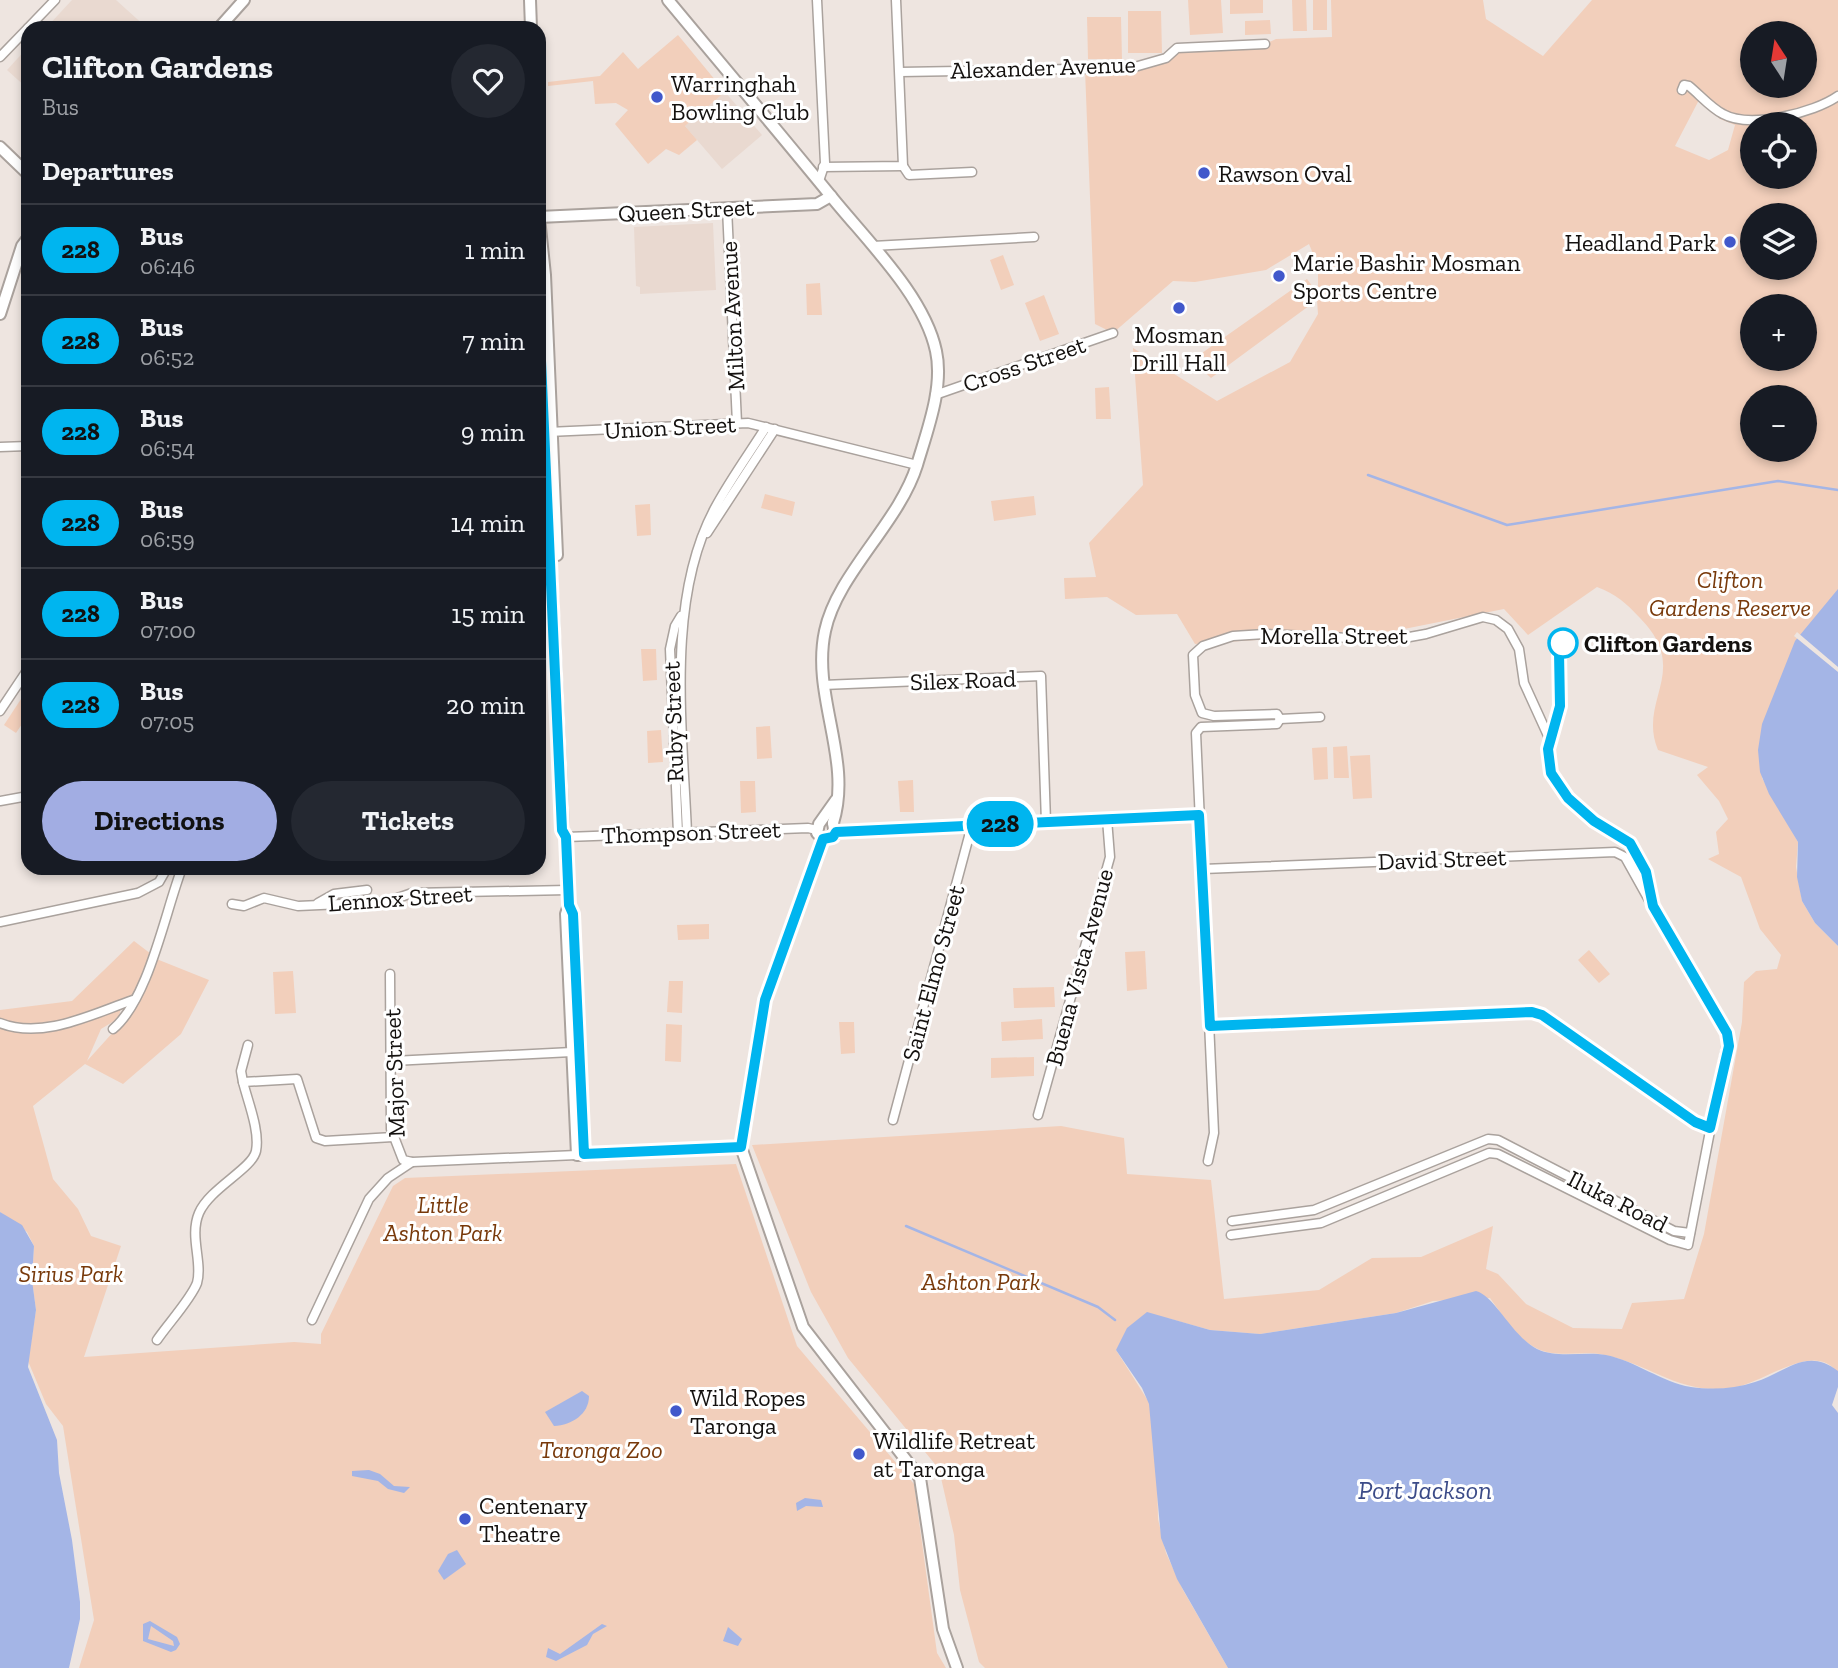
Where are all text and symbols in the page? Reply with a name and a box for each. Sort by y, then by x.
north arrow [1740,21,1816,98]
map controls [1740,21,1817,462]
button: heart [451,44,525,118]
text: Clifton Gardens [42,47,273,86]
street label: Alexander Avenue [950,49,1136,85]
place label: Warringhah Bowling Club [671,69,809,126]
marker: Warringhah Bowling Club [649,89,665,105]
text: Bus [42,93,79,121]
button: locate [1740,112,1817,189]
text: Departures [42,155,174,187]
place label: Rawson Oval [1218,159,1352,188]
marker: Rawson Oval [1196,165,1212,181]
street label: Queen Street [617,192,755,228]
button: layers [1740,203,1817,280]
text: Bus [140,220,183,252]
place label: Headland Park [1564,228,1717,257]
text: 1 min [464,234,525,266]
marker: Headland Park [1722,234,1738,250]
text: 228 [61,235,100,264]
street label: Milton Avenue [714,240,750,392]
place label: Marie Bashir Mosman Sports Centre [1293,248,1521,305]
text: 06:46 [140,252,195,280]
marker: Marie Bashir Mosman Sports Centre [1271,268,1287,284]
button: + [1740,294,1817,371]
marker: Mosman Drill Hall [1171,300,1187,316]
text: Bus [140,311,183,343]
place label: Mosman Drill Hall [1132,320,1226,377]
text: 7 min [462,325,525,357]
text: 228 [61,326,100,355]
street label: Cross Street [959,329,1089,398]
text: 06:52 [140,343,194,371]
button: − [1740,385,1817,462]
text: Bus [140,402,183,434]
street label: Union Street [603,409,737,445]
text: 9 min [461,416,525,448]
text: 228 [61,417,100,446]
text: 06:54 [140,434,195,462]
text: Bus [140,493,183,525]
text: 14 min [450,507,525,539]
text: 228 [61,508,100,537]
text: 06:59 [140,525,195,553]
park label: Clifton Gardens Reserve [1649,565,1811,622]
text: Bus [140,584,183,616]
text: 15 min [451,598,525,630]
text: 228 [61,599,100,628]
text: 07:00 [140,616,196,644]
street label: Morella Street [1260,621,1408,650]
marker: Clifton Gardens [1548,628,1578,658]
place label: Clifton Gardens [1584,629,1752,658]
street label: Ruby Street [656,661,690,783]
street label: Silex Road [909,664,1017,696]
text: Bus [140,675,183,707]
text: 20 min [446,689,525,721]
text: 228 [61,690,100,719]
text: 07:05 [140,707,194,735]
button: Directions [42,781,277,861]
button: Tickets [291,781,525,861]
line badge: 228 [960,801,1040,847]
text: 228 [981,809,1019,838]
street label: Thompson Street [601,814,781,850]
street label: David Street [1377,842,1507,876]
street label: Buena Vista Avenue [1039,865,1119,1069]
street label: Lennox Street [327,878,473,918]
street label: Saint Elmo Street [896,882,971,1064]
street label: Major Street [377,1008,411,1138]
street label: Iluka Road [1563,1163,1673,1239]
park label: Little Ashton Park [383,1190,503,1247]
park label: Sirius Park [18,1259,124,1288]
park label: Ashton Park [921,1267,1041,1296]
place label: Wild Ropes Taronga [690,1383,806,1440]
marker: Wild Ropes Taronga [668,1403,684,1419]
place label: Wildlife Retreat at Taronga [873,1426,1035,1483]
park label: Taronga Zoo [539,1435,663,1464]
marker: Wildlife Retreat at Taronga [851,1446,867,1462]
water label: Port Jackson [1358,1474,1492,1506]
place label: Centenary Theatre [479,1491,588,1548]
marker: Centenary Theatre [457,1511,473,1527]

